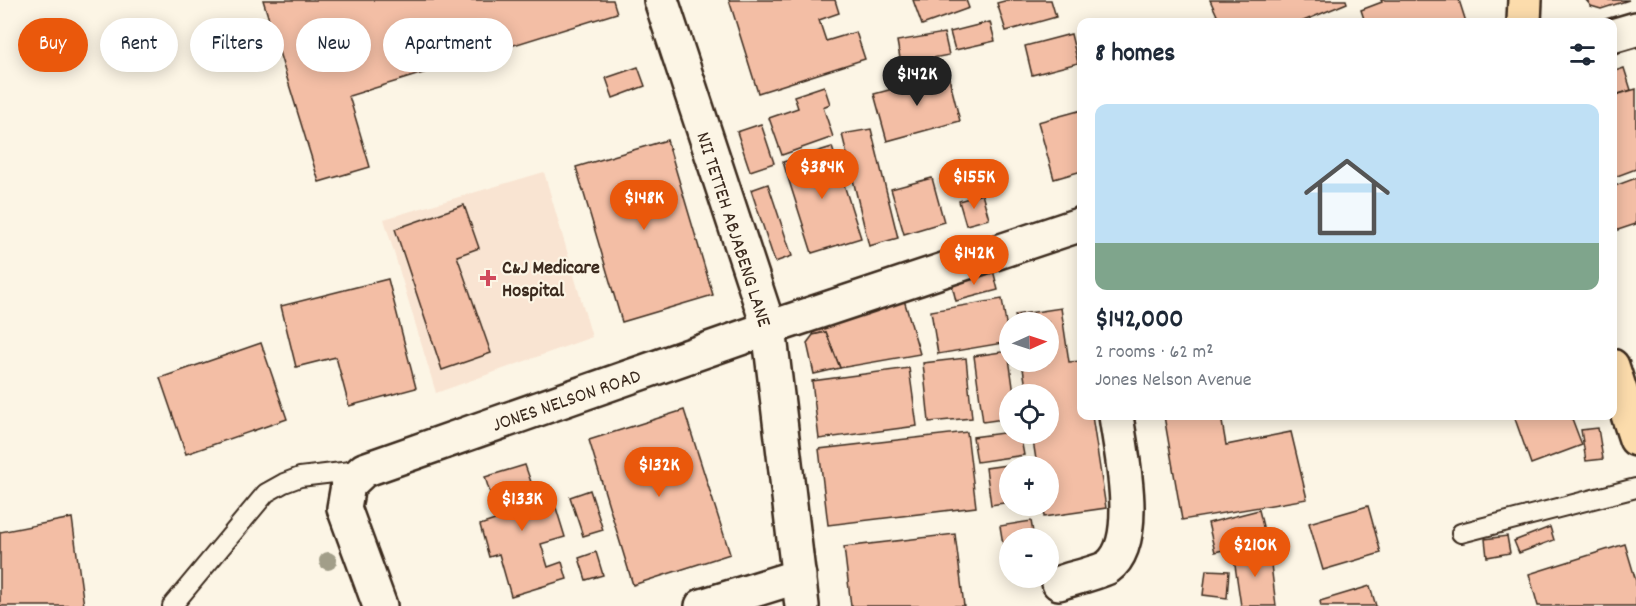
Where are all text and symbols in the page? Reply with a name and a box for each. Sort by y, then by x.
chip: Buy [18,18,88,72]
chip: Rent [100,18,178,72]
chip: Filters [190,18,284,72]
chip: New [296,18,371,72]
chip: Apartment [383,18,513,72]
text: 8 homes [1095,36,1175,73]
icon: filters [1566,38,1599,71]
pin: $142K [875,56,959,107]
text: $142K [897,61,937,89]
street label: NII TETTEH ABJABENG LANE [687,129,777,331]
icon: home [1293,143,1401,251]
pin: $384K [780,149,864,200]
text: $384K [800,154,844,182]
pin: $155K [932,159,1016,210]
text: $155K [953,164,995,192]
pin: $148K [602,180,686,231]
text: $148K [624,185,664,213]
pin: $142K [932,235,1016,286]
text: $142K [954,240,994,268]
place label: C&J Medicare Hospital [502,255,600,306]
marker: C&J Medicare Hospital [479,269,497,287]
text: $142,000 [1095,302,1183,339]
north arrow [999,312,1059,372]
map controls [999,312,1059,588]
text: 2 rooms · 62 m² [1095,339,1214,367]
street label: JONES NELSON ROAD [489,363,645,440]
text: Jones Nelson Avenue [1095,367,1252,395]
button: locate [999,384,1059,444]
pin: $132K [617,447,701,498]
text: $132K [638,452,680,480]
button: + [999,456,1059,516]
pin: $133K [480,481,564,532]
text: $133K [501,486,543,514]
pin: $210K [1213,527,1297,578]
button: − [999,528,1059,588]
text: $210K [1233,532,1277,560]

